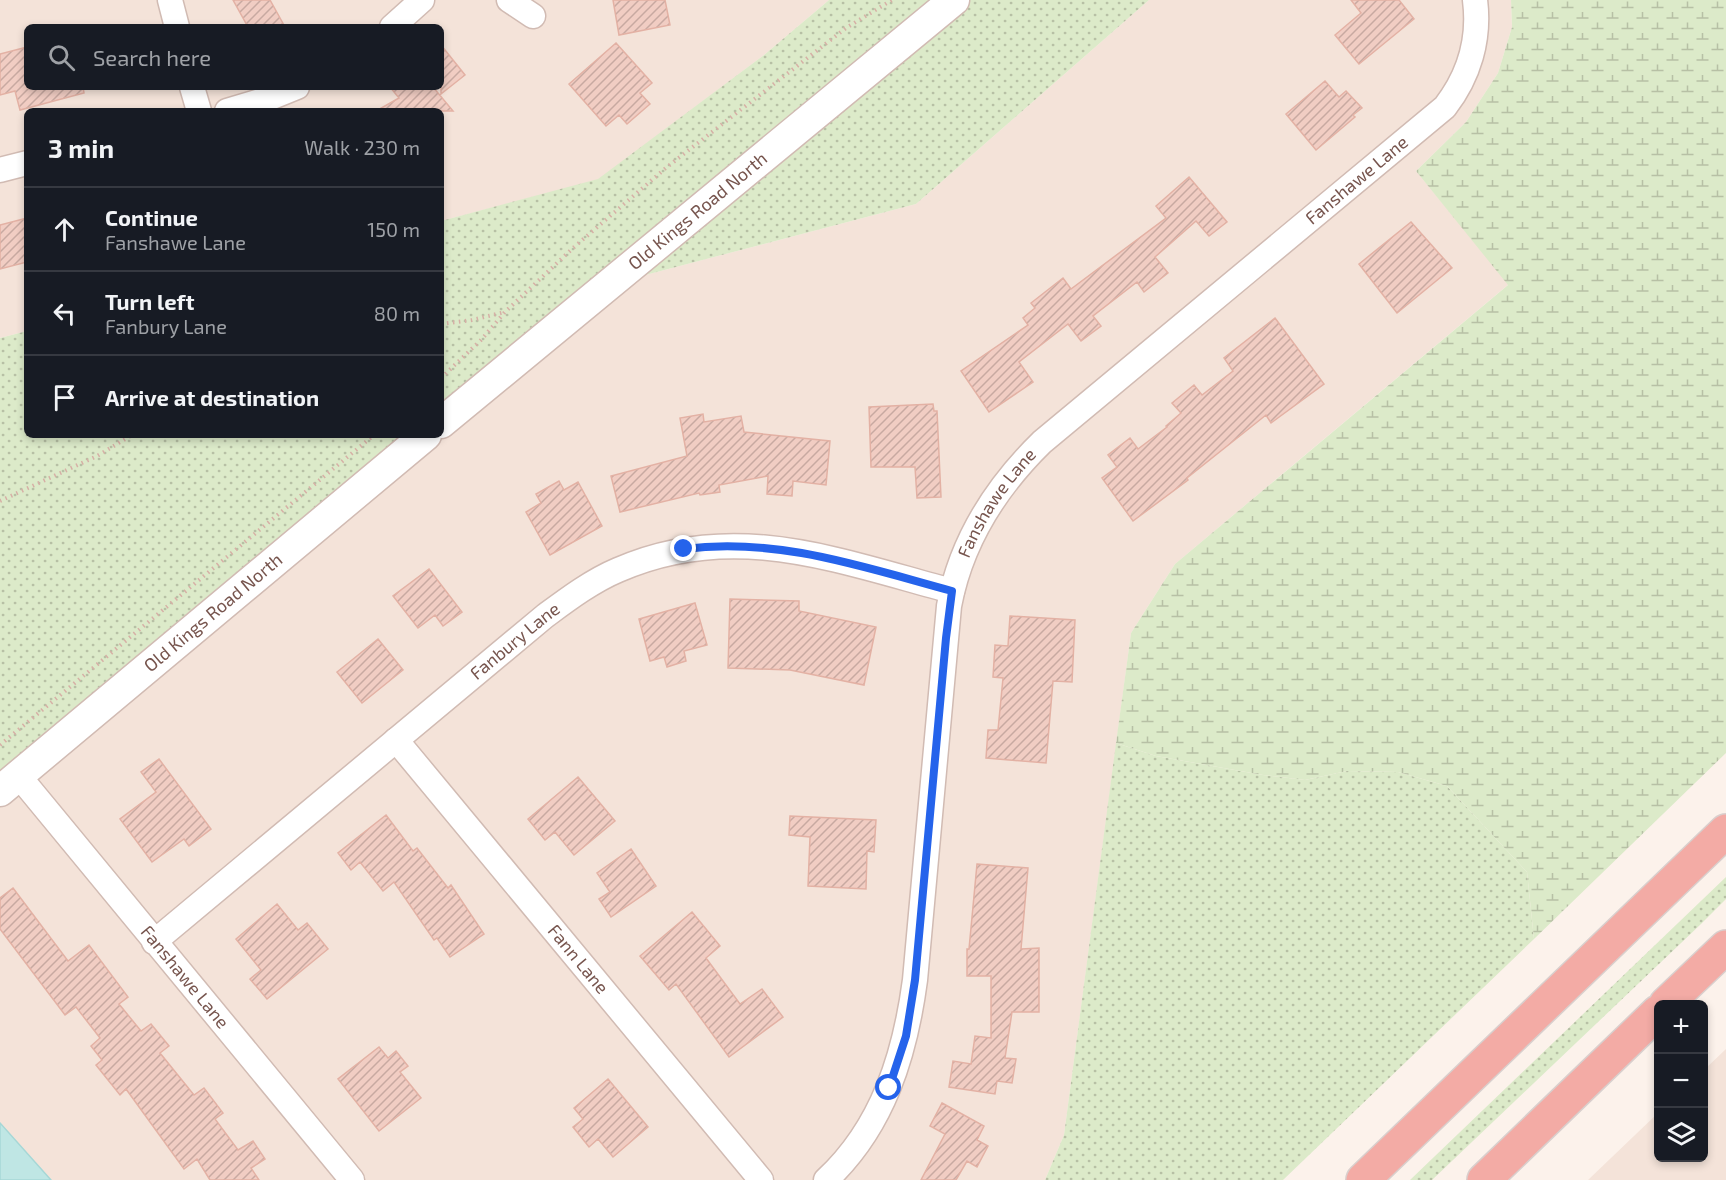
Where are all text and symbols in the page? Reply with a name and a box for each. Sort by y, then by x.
search box [24,24,444,90]
icon: search [45,41,78,74]
text: Search here [93,44,211,70]
street label: Fanshawe Lane [1300,130,1412,229]
text: 3 min [48,132,114,163]
text: Walk · 230 m [304,135,420,159]
street label: Old Kings Road North [623,147,771,274]
text: Continue [105,204,198,230]
icon: ahead [48,213,81,246]
text: 150 m [367,217,420,241]
text: Fanshawe Lane [105,230,246,254]
text: Turn left [105,288,194,314]
icon: left [48,297,81,330]
text: 80 m [374,301,420,325]
text: Fanbury Lane [105,314,227,338]
icon: arrive [48,381,81,414]
text: Arrive at destination [105,384,319,410]
street label: Fanshawe Lane [952,443,1040,560]
route end [670,535,696,561]
street label: Old Kings Road North [139,548,286,676]
street label: Fanbury Lane [465,597,564,684]
street label: Fann Lane [544,920,614,998]
street label: Fanshawe Lane [137,921,234,1032]
map controls [1654,1000,1708,1162]
button: + [1654,1000,1708,1054]
button: − [1654,1054,1708,1108]
route start [875,1074,901,1100]
button: layers [1654,1108,1708,1162]

